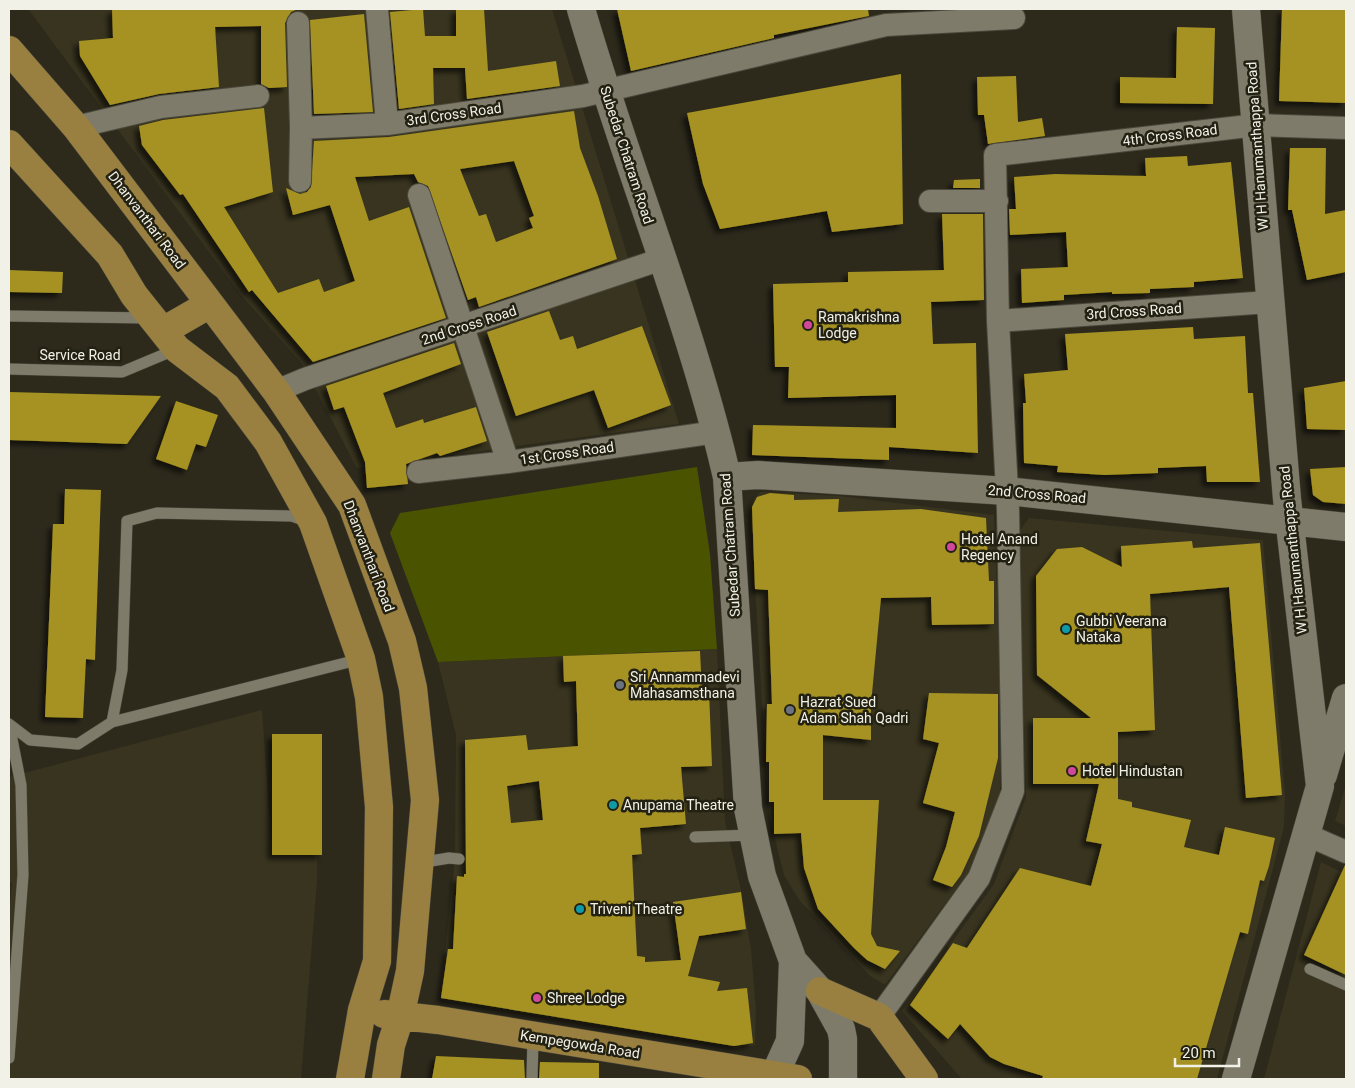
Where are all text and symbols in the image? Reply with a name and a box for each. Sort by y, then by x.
street label: W H Hanumanthappa Road [1243,61,1271,231]
street label: Subedar Chatram Road [597,84,657,226]
street label: 3rd Cross Road [406,99,502,129]
street label: 4th Cross Road [1122,121,1218,149]
street label: Dhanvanthari Road [105,168,189,272]
street label: 3rd Cross Road [1086,300,1182,322]
street label: 2nd Cross Road [420,302,518,348]
place label: Ramakrishna Lodge [818,309,900,341]
marker: Ramakrishna Lodge [802,319,814,331]
street label: Service Road [39,347,121,363]
street label: 1st Cross Road [519,438,615,468]
street label: W H Hanumanthappa Road [1276,465,1310,635]
street label: Subedar Chatram Road [717,473,743,617]
street label: 2nd Cross Road [987,482,1087,506]
street label: Dhanvanthari Road [340,498,398,614]
place label: Hotel Anand Regency [961,531,1038,563]
marker: Hotel Anand Regency [945,541,957,553]
place label: Gubbi Veerana Nataka [1076,613,1167,645]
marker: Gubbi Veerana Nataka [1060,623,1072,635]
place label: Sri Annammadevi Mahasamsthana [630,669,740,701]
marker: Sri Annammadevi Mahasamsthana [614,679,626,691]
place label: Hazrat Sued Adam Shah Qadri [800,694,909,726]
marker: Hazrat Sued Adam Shah Qadri [784,704,796,716]
place label: Hotel Hindustan [1082,763,1183,779]
marker: Hotel Hindustan [1066,765,1078,777]
place label: Anupama Theatre [623,797,734,813]
marker: Anupama Theatre [607,799,619,811]
place label: Triveni Theatre [590,901,682,917]
marker: Triveni Theatre [574,903,586,915]
place label: Shree Lodge [547,990,625,1006]
marker: Shree Lodge [531,992,543,1004]
street label: Kempegowda Road [519,1027,641,1061]
scale bar [1175,1036,1239,1068]
text: 20 m [1182,1044,1216,1062]

